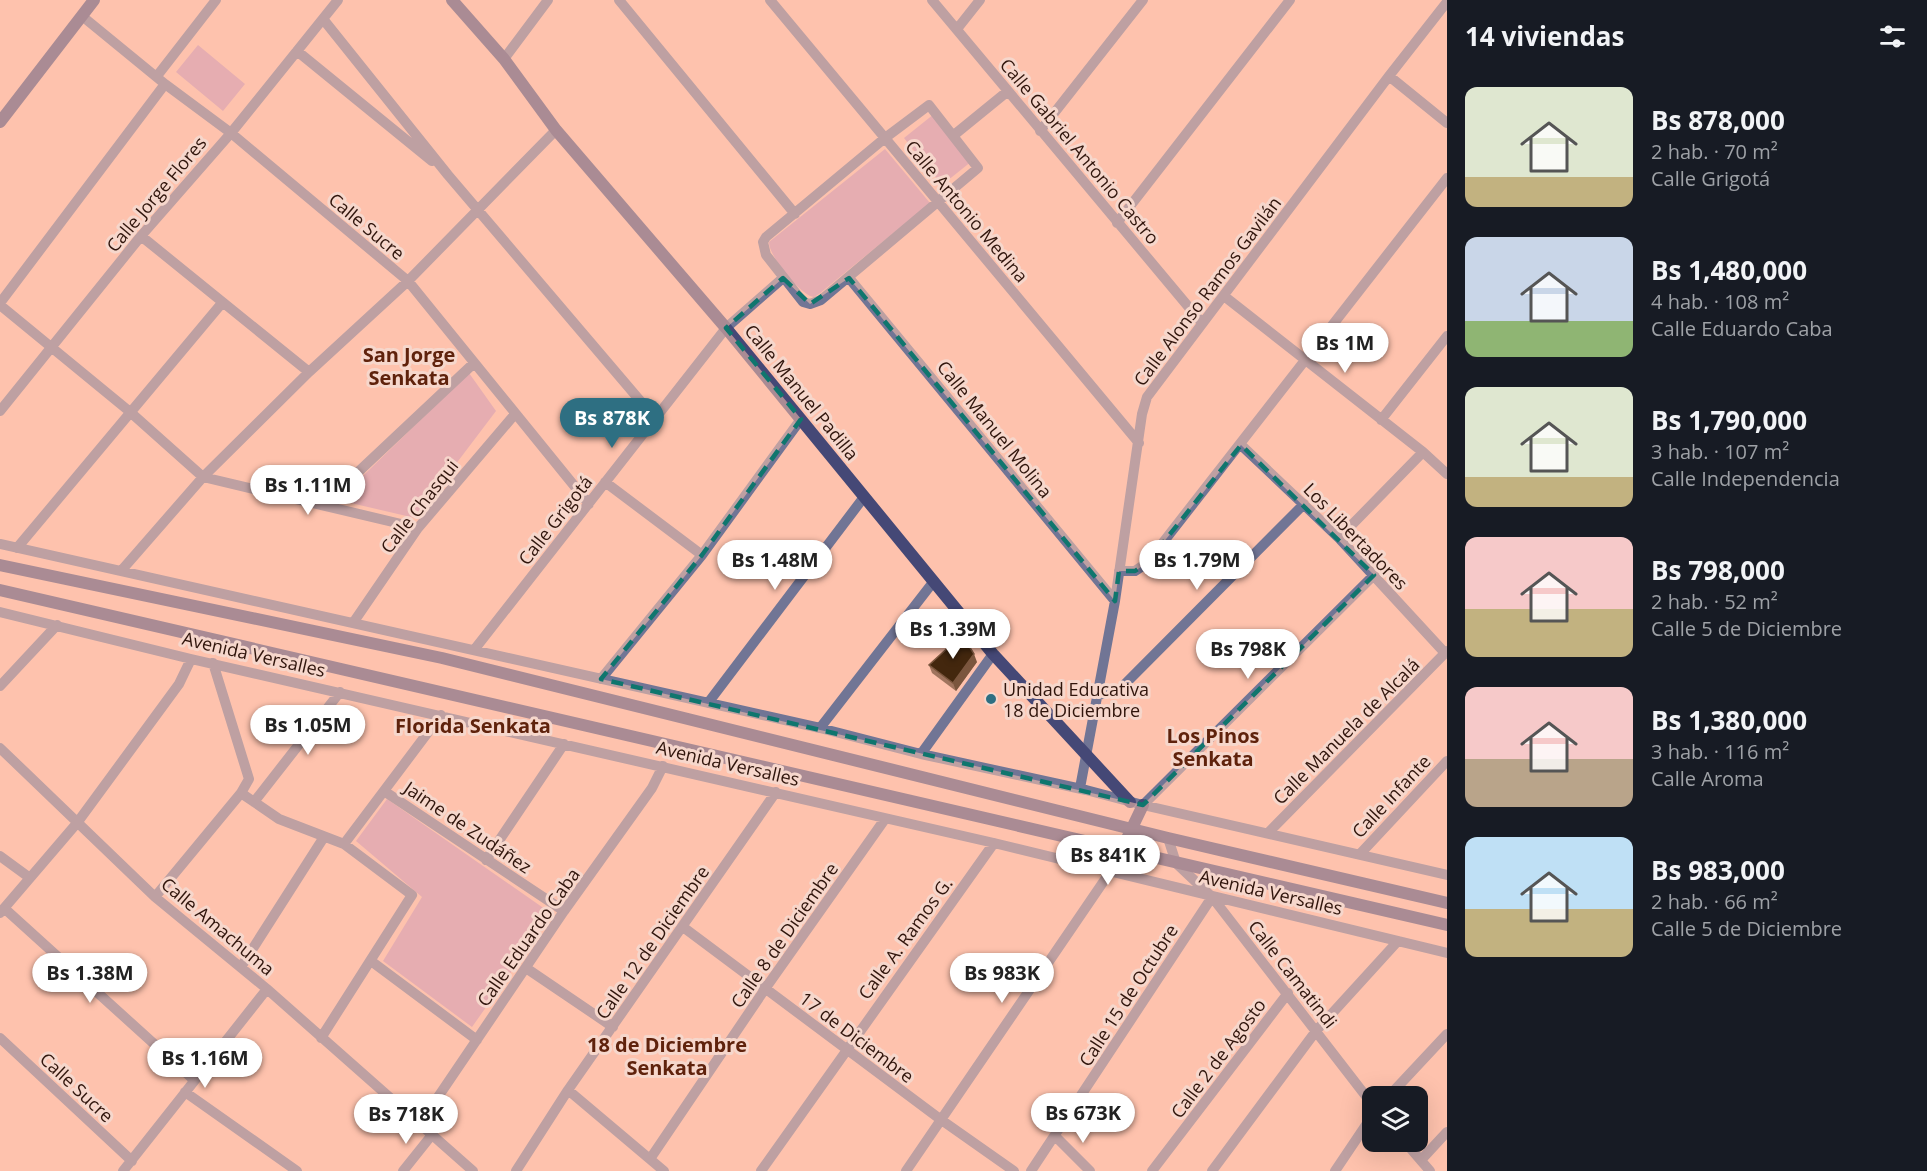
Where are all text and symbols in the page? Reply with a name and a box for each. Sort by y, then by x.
text: 14 viviendas [1465,18,1624,54]
icon: filters [1876,20,1909,53]
street label: Calle Gabriel Antonio Castro [995,53,1165,249]
text: Bs 878,000 [1651,102,1785,138]
icon: home [1513,111,1585,183]
street label: Calle Jorge Flores [101,131,211,257]
street label: Calle Antonio Medina [900,135,1034,287]
text: 2 hab. · 70 m² [1651,138,1778,165]
text: Calle Grigotá [1651,165,1770,192]
street label: Calle Sucre [324,187,410,265]
street label: Calle Alonso Ramos Gavilán [1128,191,1286,391]
text: Bs 1,480,000 [1651,252,1807,288]
icon: home [1513,261,1585,333]
text: 4 hab. · 108 m² [1651,288,1789,315]
text: Calle Eduardo Caba [1651,315,1833,342]
street label: Calle Manuel Padilla [740,319,864,465]
pin: Bs 1M [1303,323,1387,374]
text: Bs 1M [1316,329,1374,356]
district label: San Jorge Senkata [363,341,455,391]
street label: Calle Manuel Molina [932,355,1058,503]
pin: Bs 878K [557,398,667,449]
text: Bs 1,790,000 [1651,402,1807,438]
text: Bs 878K [574,404,650,431]
icon: home [1513,411,1585,483]
text: 3 hab. · 107 m² [1651,438,1789,465]
street label: Calle Chasqui [375,454,463,558]
pin: Bs 1.11M [246,465,370,516]
text: Calle Independencia [1651,465,1840,492]
street label: Calle Grigotá [513,470,597,570]
text: Bs 1.11M [264,471,352,498]
street label: Los Libertadores [1299,477,1413,595]
pin: Bs 1.48M [713,540,837,591]
pin: Bs 1.79M [1135,540,1259,591]
text: Bs 1.48M [731,546,819,573]
text: Bs 1.79M [1153,546,1241,573]
text: Bs 798,000 [1651,552,1785,588]
icon: home [1513,561,1585,633]
text: 2 hab. · 52 m² [1651,588,1778,615]
pin: Bs 1.39M [891,609,1015,660]
text: Bs 1.39M [909,615,997,642]
text: Calle 5 de Diciembre [1651,615,1842,642]
street label: Avenida Versalles [180,626,328,682]
pin: Bs 798K [1193,629,1303,680]
text: Bs 798K [1210,635,1286,662]
street label: Calle Manuela de Alcalá [1268,653,1424,809]
place label: Unidad Educativa 18 de Diciembre [1003,677,1149,722]
marker: Unidad Educativa 18 de Diciembre [984,692,998,706]
text: Bs 1,380,000 [1651,702,1807,738]
pin: Bs 1.05M [246,705,370,756]
text: Bs 1.05M [264,711,352,738]
icon: home [1513,711,1585,783]
district label: Florida Senkata [395,712,551,739]
district label: Los Pinos Senkata [1167,722,1260,772]
street label: Avenida Versalles [654,735,802,791]
text: 3 hab. · 116 m² [1651,738,1789,765]
street label: Calle Infante [1346,749,1436,843]
text: Calle Aroma [1651,765,1764,792]
street label: Jaime de Zudáñez [398,774,536,878]
pin: Bs 841K [1053,835,1163,886]
text: Bs 841K [1070,841,1146,868]
text: Bs 983,000 [1651,852,1785,888]
street label: Calle 8 de Diciembre [725,858,843,1012]
street label: Calle 12 de Diciembre [590,860,714,1024]
icon: home [1513,861,1585,933]
street label: Calle Eduardo Caba [471,863,585,1011]
street label: Avenida Versalles [1197,864,1345,920]
street label: Calle Amachuma [156,872,280,980]
street label: Calle A. Ramos G. [852,872,958,1004]
text: 2 hab. · 66 m² [1651,888,1778,915]
street label: Calle Camatindi [1243,915,1343,1033]
text: Calle 5 de Diciembre [1651,915,1842,942]
street label: Calle 15 de Octubre [1073,919,1183,1071]
pin: Bs 1.38M [28,953,152,1004]
pin: Bs 983K [947,953,1057,1004]
text: Bs 1.38M [46,959,134,986]
text: Bs 983K [964,959,1040,986]
street label: 17 de Diciembre [795,986,919,1088]
street label: Calle 2 de Agosto [1165,993,1271,1123]
district label: 18 de Diciembre Senkata [587,1031,747,1081]
pin: Bs 1.16M [143,1038,267,1089]
text: Bs 1.16M [161,1044,249,1071]
street label: Calle Sucre [35,1047,119,1127]
map controls [1362,1086,1428,1152]
button: layers [1362,1086,1428,1152]
pin: Bs 673K [1028,1093,1138,1144]
pin: Bs 718K [351,1094,461,1145]
text: Bs 673K [1045,1099,1121,1126]
text: Bs 718K [368,1100,444,1127]

